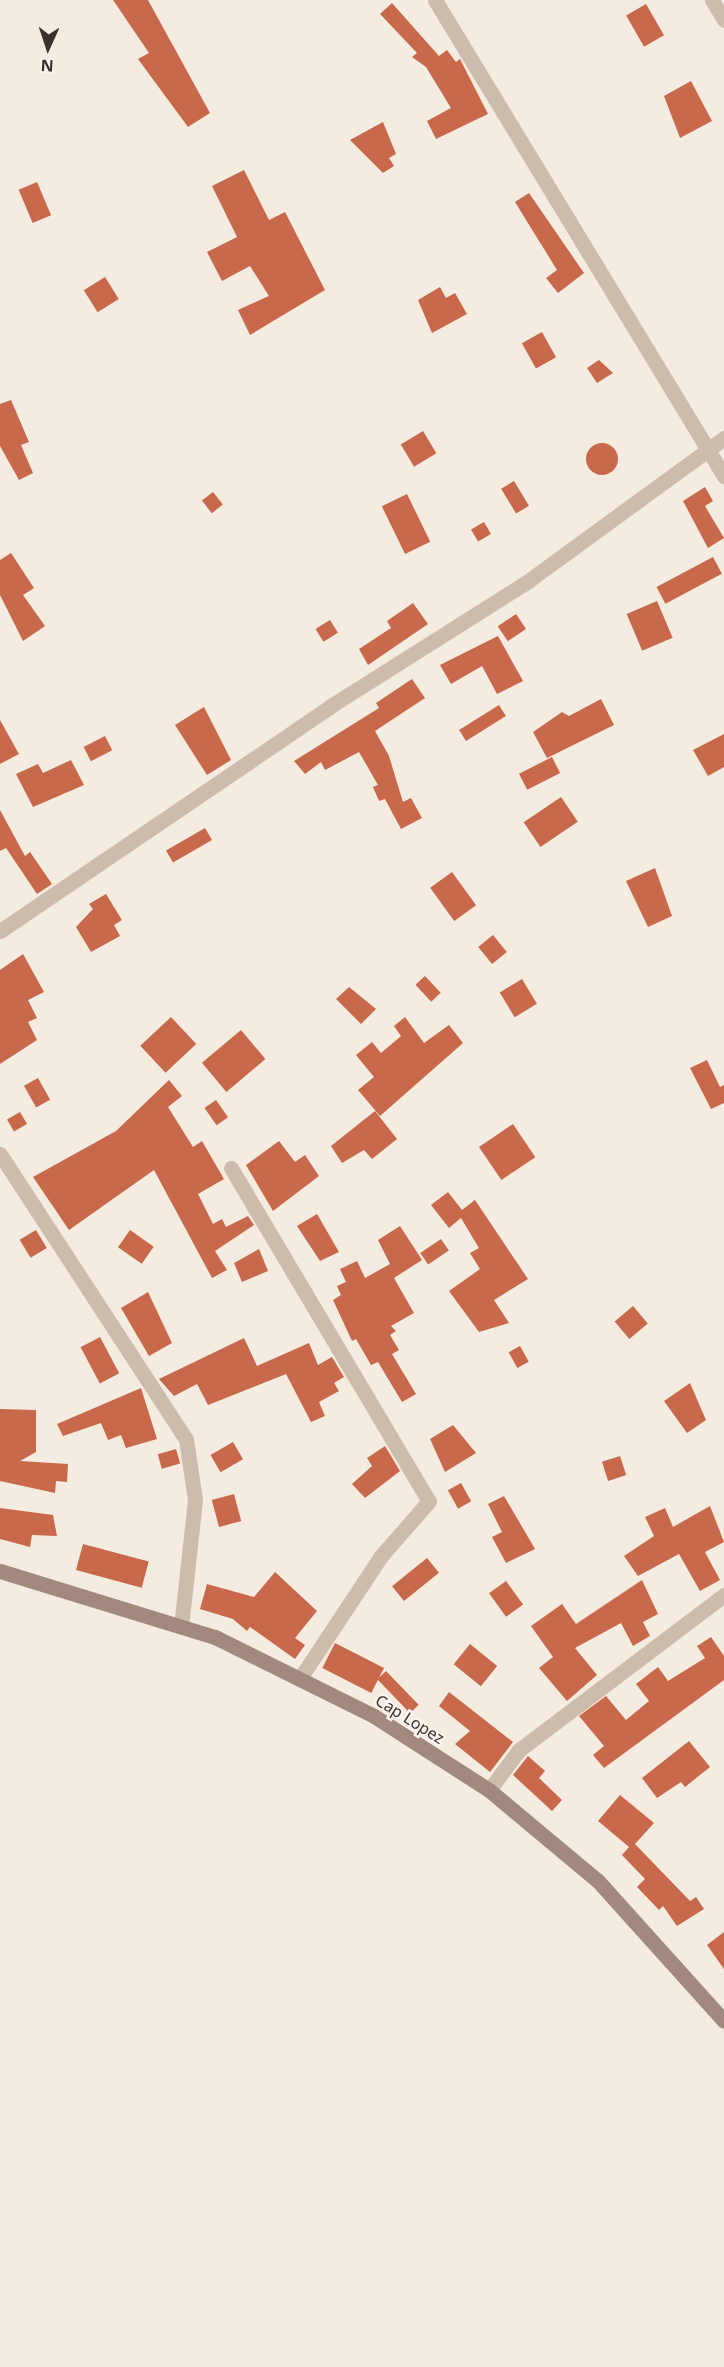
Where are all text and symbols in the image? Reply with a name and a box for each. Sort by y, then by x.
north arrow [18,18,78,78]
text: N [40,55,54,77]
street label: Cap Lopez [372,1690,448,1748]

